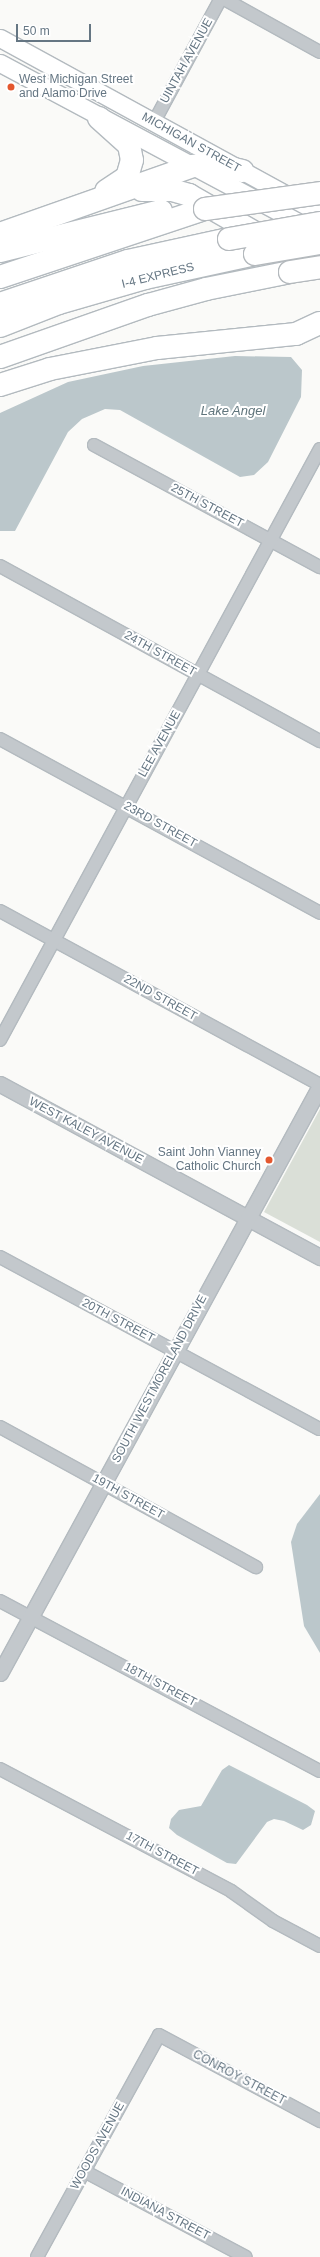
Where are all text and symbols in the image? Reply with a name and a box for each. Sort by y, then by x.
scale bar [18,16,93,42]
street label: UINTAH AVENUE [158,16,216,106]
text: 50 m [23,24,50,38]
place label: West Michigan Street and Alamo Drive [19,73,133,101]
marker: West Michigan Street and Alamo Drive [6,82,16,92]
street label: MICHIGAN STREET [139,110,243,176]
street label: I-4 EXPRESS [120,260,196,292]
water label: Lake Angel [200,403,266,419]
street label: 25TH STREET [168,481,246,531]
street label: 24TH STREET [122,628,198,680]
street label: LEE AVENUE [136,708,184,780]
street label: 23RD STREET [121,799,199,851]
street label: 22ND STREET [121,972,199,1024]
street label: WEST KALEY AVENUE [26,1094,146,1168]
place label: Saint John Vianney Catholic Church [158,1146,261,1174]
marker: Saint John Vianney Catholic Church [264,1155,274,1165]
street label: SOUTH WESTMORELAND DRIVE [110,1293,210,1465]
street label: 20TH STREET [79,1296,157,1346]
street label: 19TH STREET [90,1471,166,1523]
street label: 18TH STREET [121,1660,199,1710]
street label: 17TH STREET [123,1829,201,1879]
street label: CONROY STREET [190,2047,288,2109]
street label: WOODS AVENUE [68,2099,128,2193]
street label: INDIANA STREET [118,2184,212,2244]

